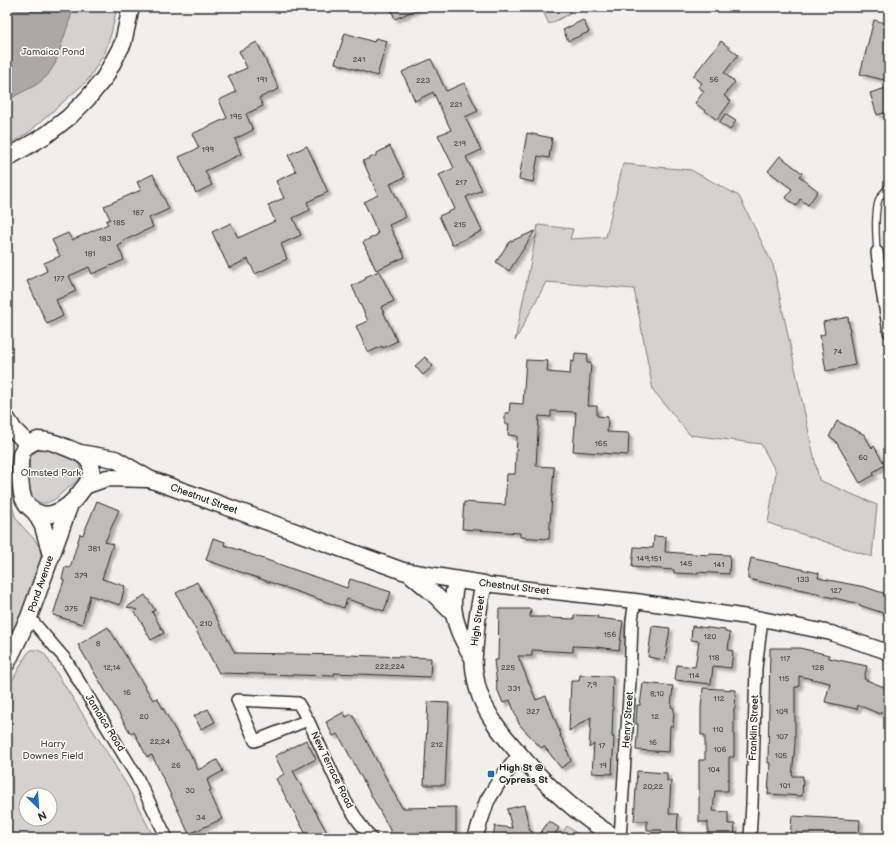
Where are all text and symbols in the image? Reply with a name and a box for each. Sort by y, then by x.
park label: Jamaica Pond [21,46,85,58]
house number: 241 [353,55,365,64]
house number: 191 [257,75,267,84]
house number: 56 [709,75,719,84]
house number: 223 [416,76,430,85]
house number: 221 [450,100,462,109]
house number: 195 [230,112,243,121]
house number: 219 [454,139,467,148]
house number: 199 [202,145,215,154]
house number: 217 [455,178,467,187]
house number: 187 [132,208,144,217]
house number: 185 [113,218,126,227]
house number: 215 [454,220,467,229]
house number: 183 [99,234,111,243]
house number: 181 [85,249,95,258]
house number: 177 [54,274,65,283]
house number: 74 [834,347,843,356]
house number: 165 [595,439,608,448]
house number: 60 [858,453,868,462]
park label: Olmsted Park [21,467,81,479]
street label: Chestnut Street [169,481,239,517]
house number: 381 [88,544,100,553]
street label: Pond Avenue [26,554,56,614]
house number: 149;151 [636,554,662,563]
house number: 145 [680,559,693,568]
house number: 141 [713,560,725,569]
house number: 379 [74,571,88,580]
house number: 133 [797,575,810,584]
street label: Chestnut Street [478,577,550,597]
house number: 127 [830,586,842,595]
street label: High Street [469,595,487,647]
house number: 375 [64,604,78,613]
house number: 210 [200,619,212,628]
house number: 156 [604,630,616,639]
house number: 120 [704,632,717,641]
house number: 8 [96,639,101,648]
house number: 118 [709,653,720,662]
house number: 117 [780,654,790,663]
house number: 222;224 [375,662,405,671]
house number: 12;14 [103,663,121,672]
house number: 225 [501,663,515,672]
house number: 128 [812,663,825,672]
house number: 114 [688,671,700,680]
house number: 115 [779,674,790,683]
house number: 7;9 [587,680,597,689]
house number: 331 [508,684,520,693]
house number: 16 [123,688,131,697]
house number: 8;10 [650,689,664,698]
street label: Henry Street [620,691,636,749]
street label: Jamaica Road [83,692,127,754]
house number: 112 [714,694,725,703]
street label: Franklin Street [747,695,761,761]
house number: 327 [526,707,540,716]
house number: 109 [776,707,789,716]
house number: 20 [139,712,149,721]
house number: 12 [651,712,659,721]
house number: 110 [713,725,724,734]
street label: New Terrace Road [308,730,356,811]
house number: 107 [776,732,788,741]
house number: 22;24 [150,737,170,746]
park label: Harry Downes Field [23,738,84,762]
house number: 16 [649,738,657,747]
house number: 212 [431,740,443,749]
house number: 17 [598,741,606,750]
house number: 106 [714,745,726,754]
house number: 105 [775,751,788,760]
house number: 26 [171,761,181,770]
house number: 19 [599,761,607,770]
place label: High St @ Cypress St [499,762,549,786]
house number: 104 [708,765,720,774]
marker: High St @ Cypress St [486,769,496,779]
house number: 101 [780,781,790,790]
house number: 20;22 [643,782,664,791]
house number: 30 [185,786,195,795]
north arrow [18,787,58,827]
text: N [36,808,49,823]
house number: 34 [196,813,206,822]

